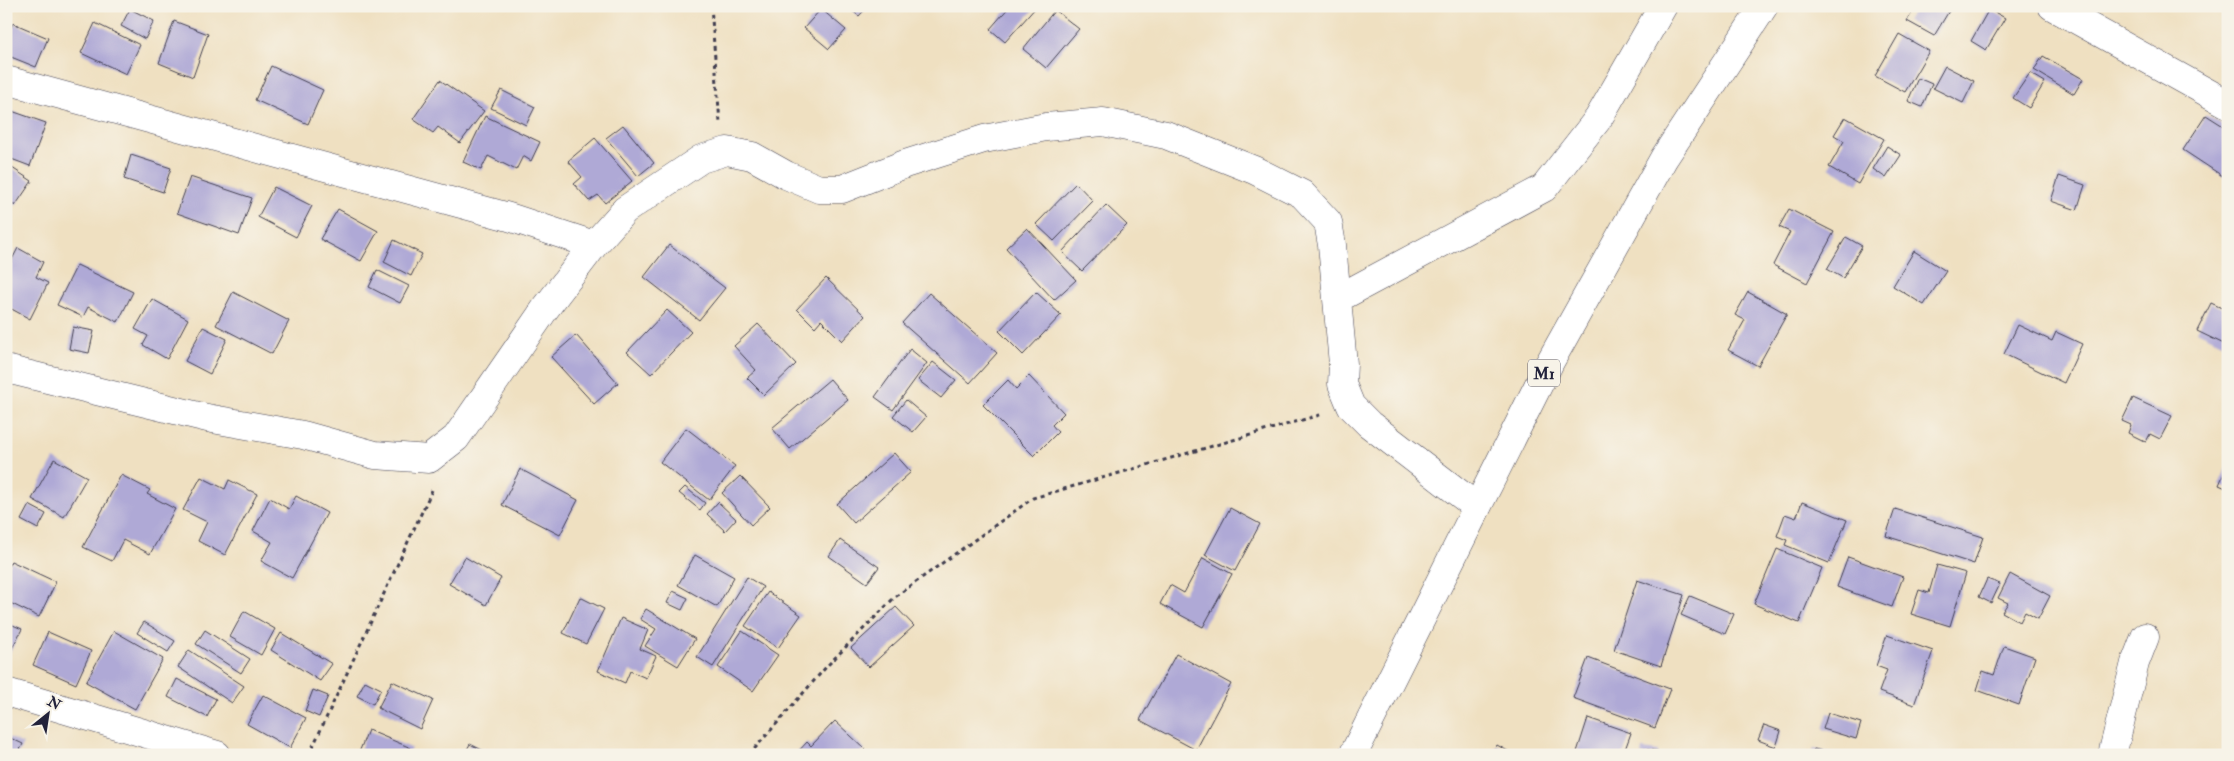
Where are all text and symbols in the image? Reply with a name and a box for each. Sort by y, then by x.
road number: M1 [1528,359,1560,386]
north arrow [22,688,72,738]
text: N [44,692,64,714]

